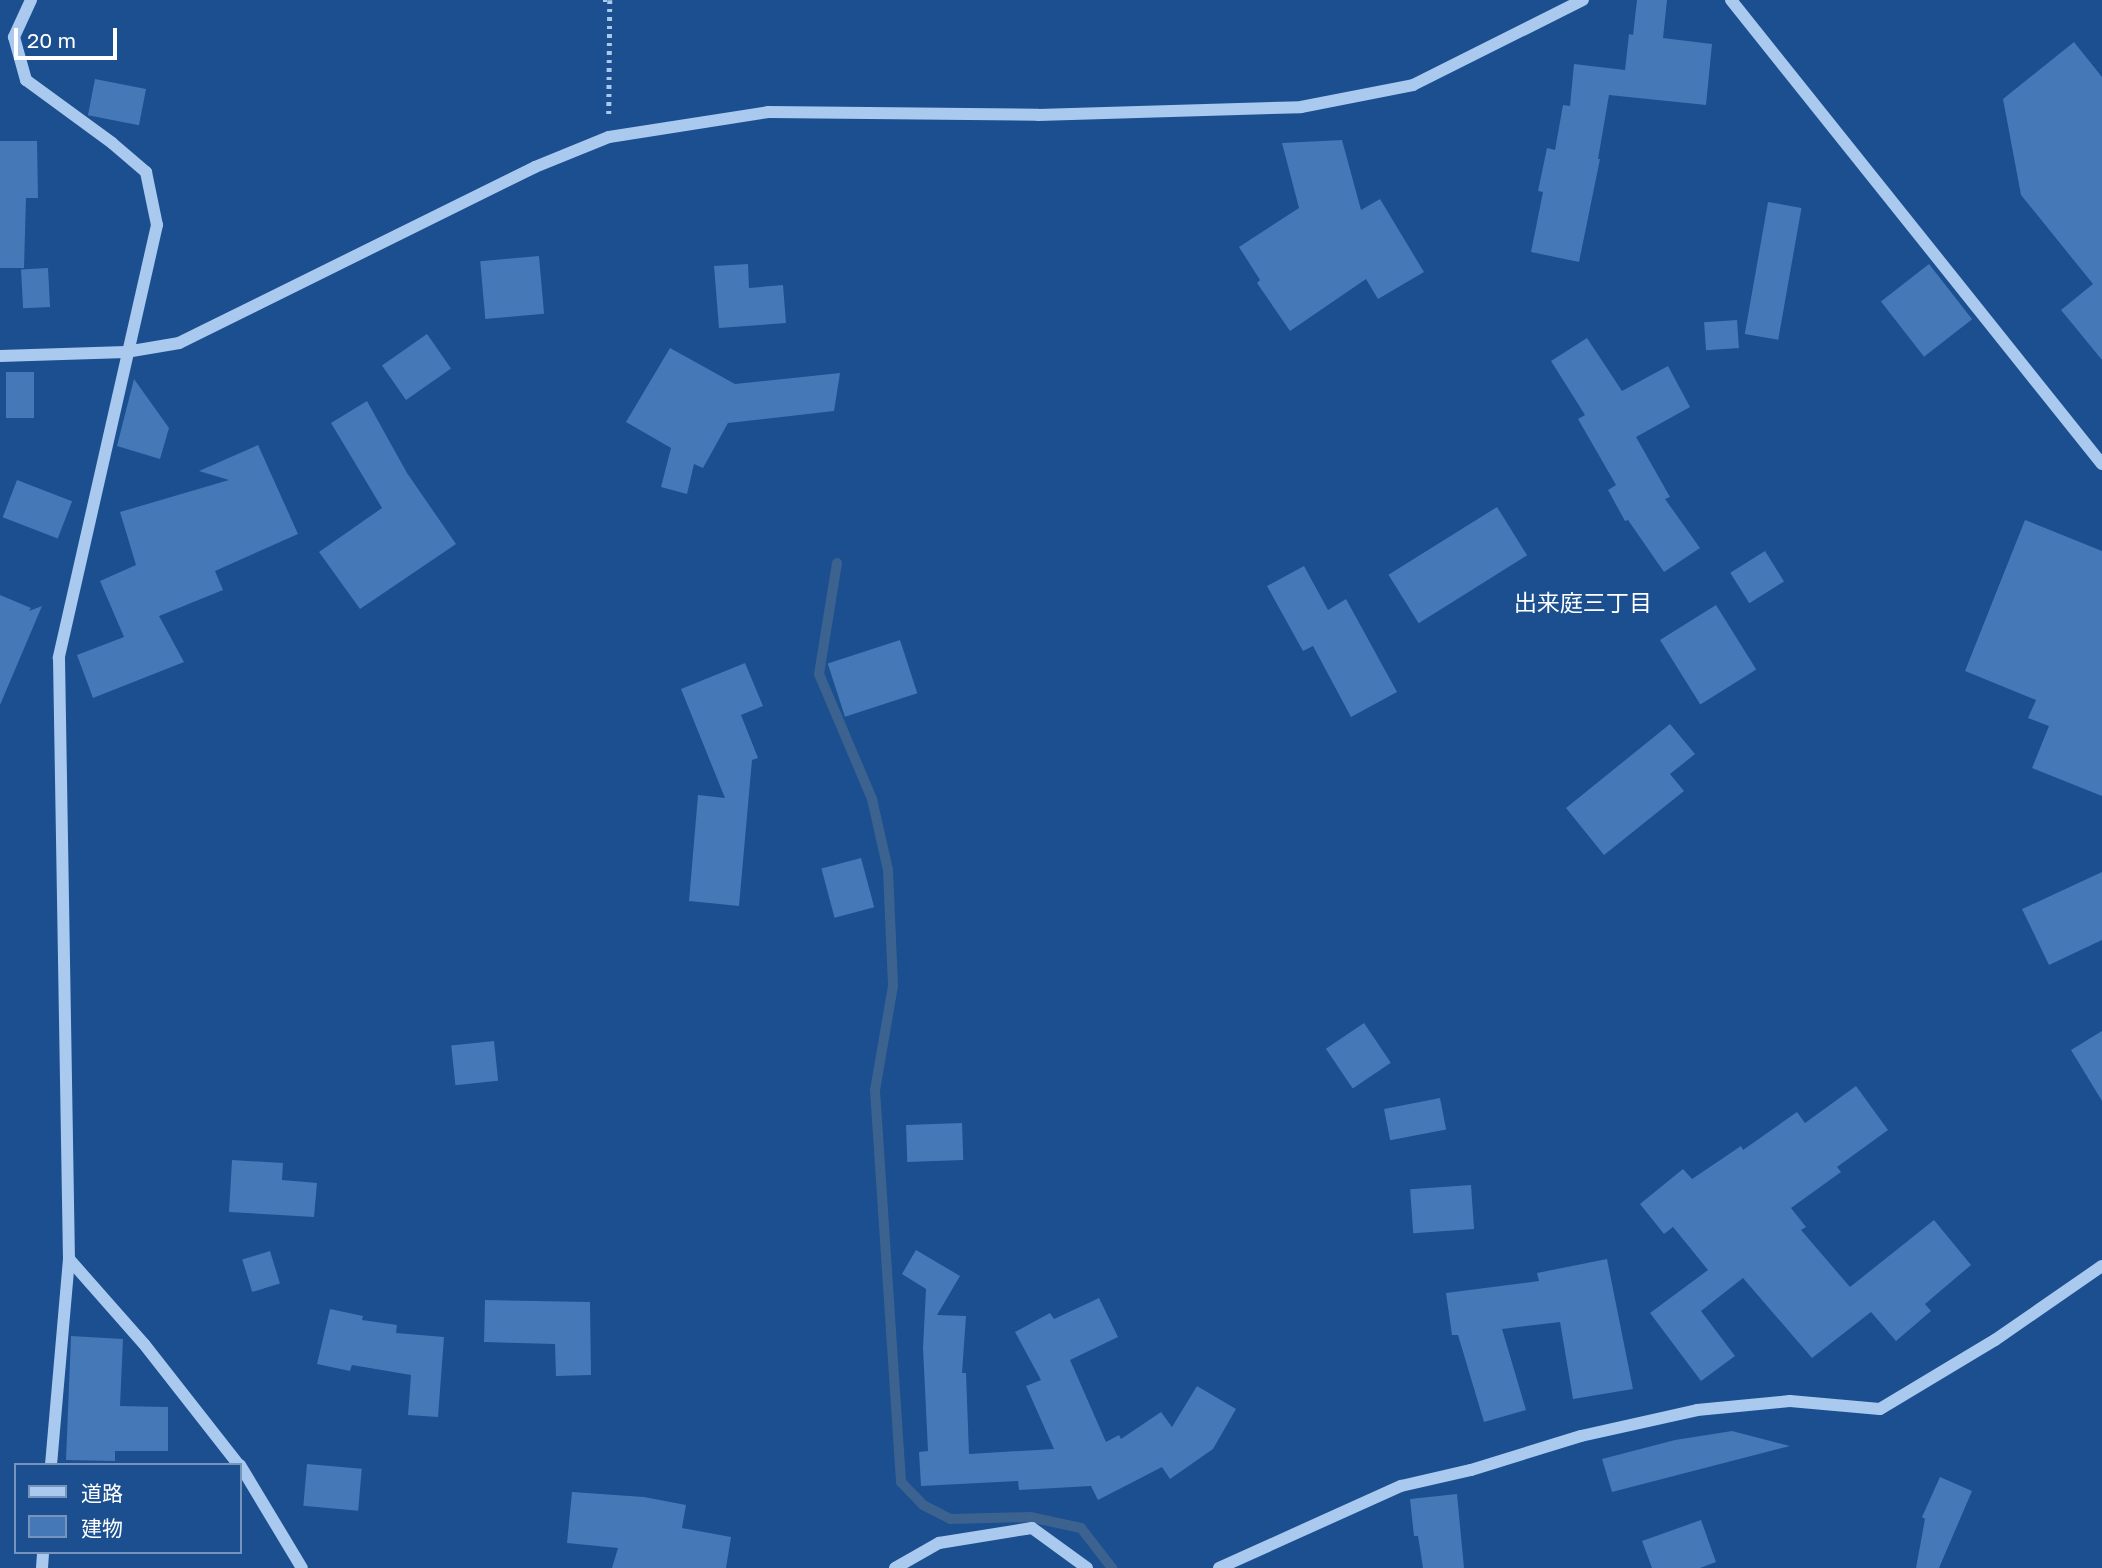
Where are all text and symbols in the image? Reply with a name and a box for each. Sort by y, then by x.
scale bar [18,14,121,58]
text: 20 m [27,27,76,53]
district label: 出来庭三丁目 [1514,588,1652,616]
legend [14,1463,242,1554]
text: 道路 [81,1480,123,1506]
text: 建物 [81,1515,123,1541]

